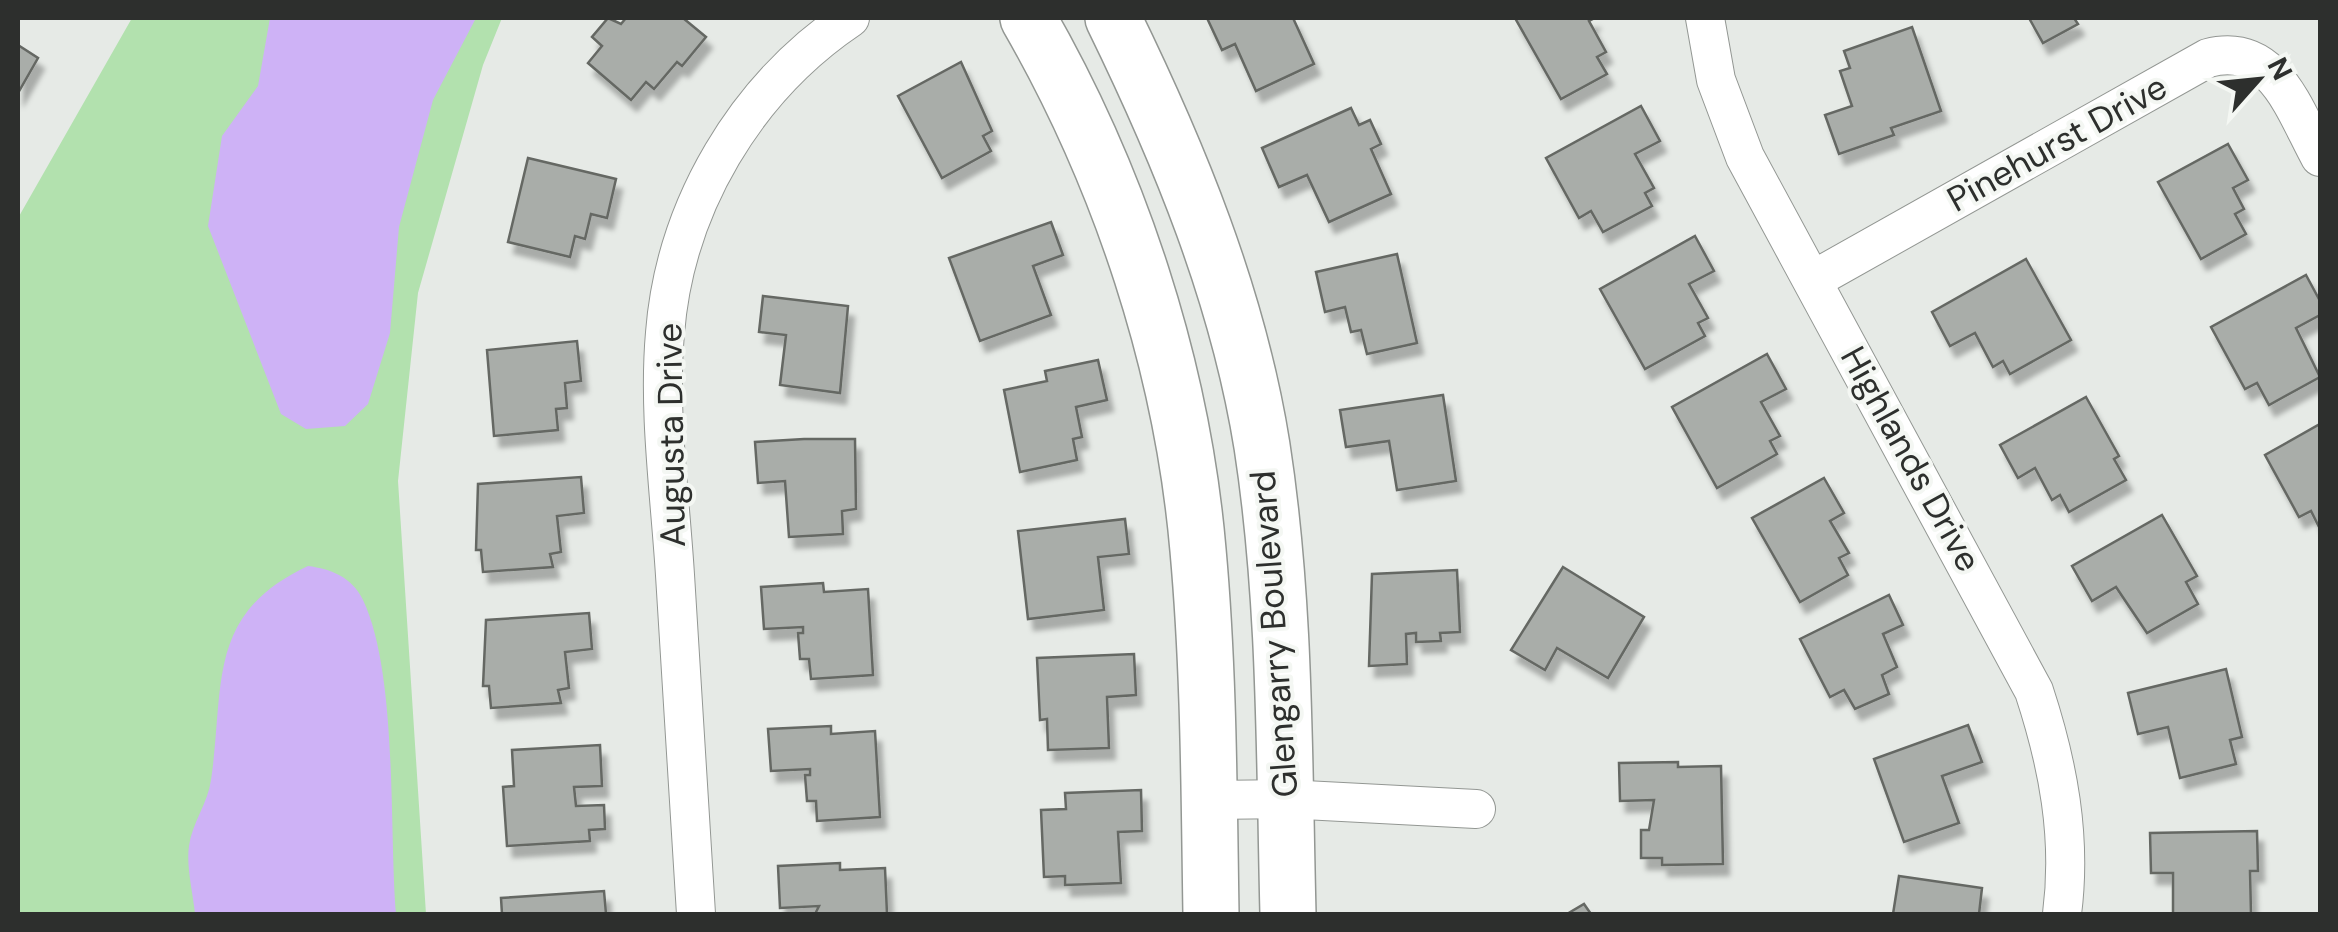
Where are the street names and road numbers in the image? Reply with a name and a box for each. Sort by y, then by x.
street label: Pinehurst Drive [1939,64,2175,222]
street label: Augusta Drive [646,322,696,548]
street label: Highlands Drive [1830,338,1992,580]
street label: Glengarry Boulevard [1240,469,1308,799]

